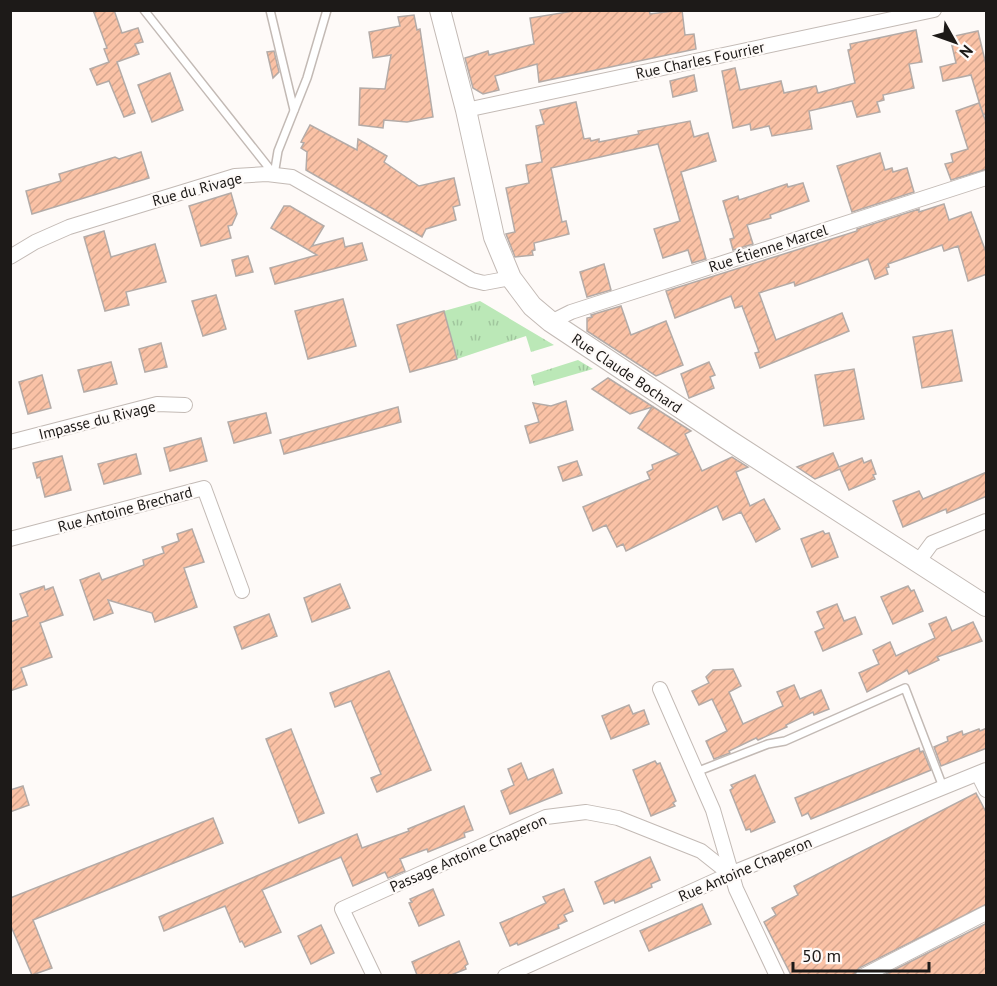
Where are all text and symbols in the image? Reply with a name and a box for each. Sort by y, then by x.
north arrow [925,12,985,72]
street label: Rue Charles Fourrier [634,37,766,83]
text: N [955,41,978,62]
street label: Rue du Rivage [150,168,244,210]
street label: Rue Étienne Marcel [706,220,831,276]
street label: Rue Claude Bochard [568,329,686,417]
street label: Impasse du Rivage [37,396,157,444]
street label: Rue Antoine Brechard [56,482,194,536]
street label: Passage Antoine Chaperon [387,810,549,896]
street label: Rue Antoine Chaperon [675,832,815,906]
scale bar [793,935,930,973]
text: 50 m [802,944,841,967]

